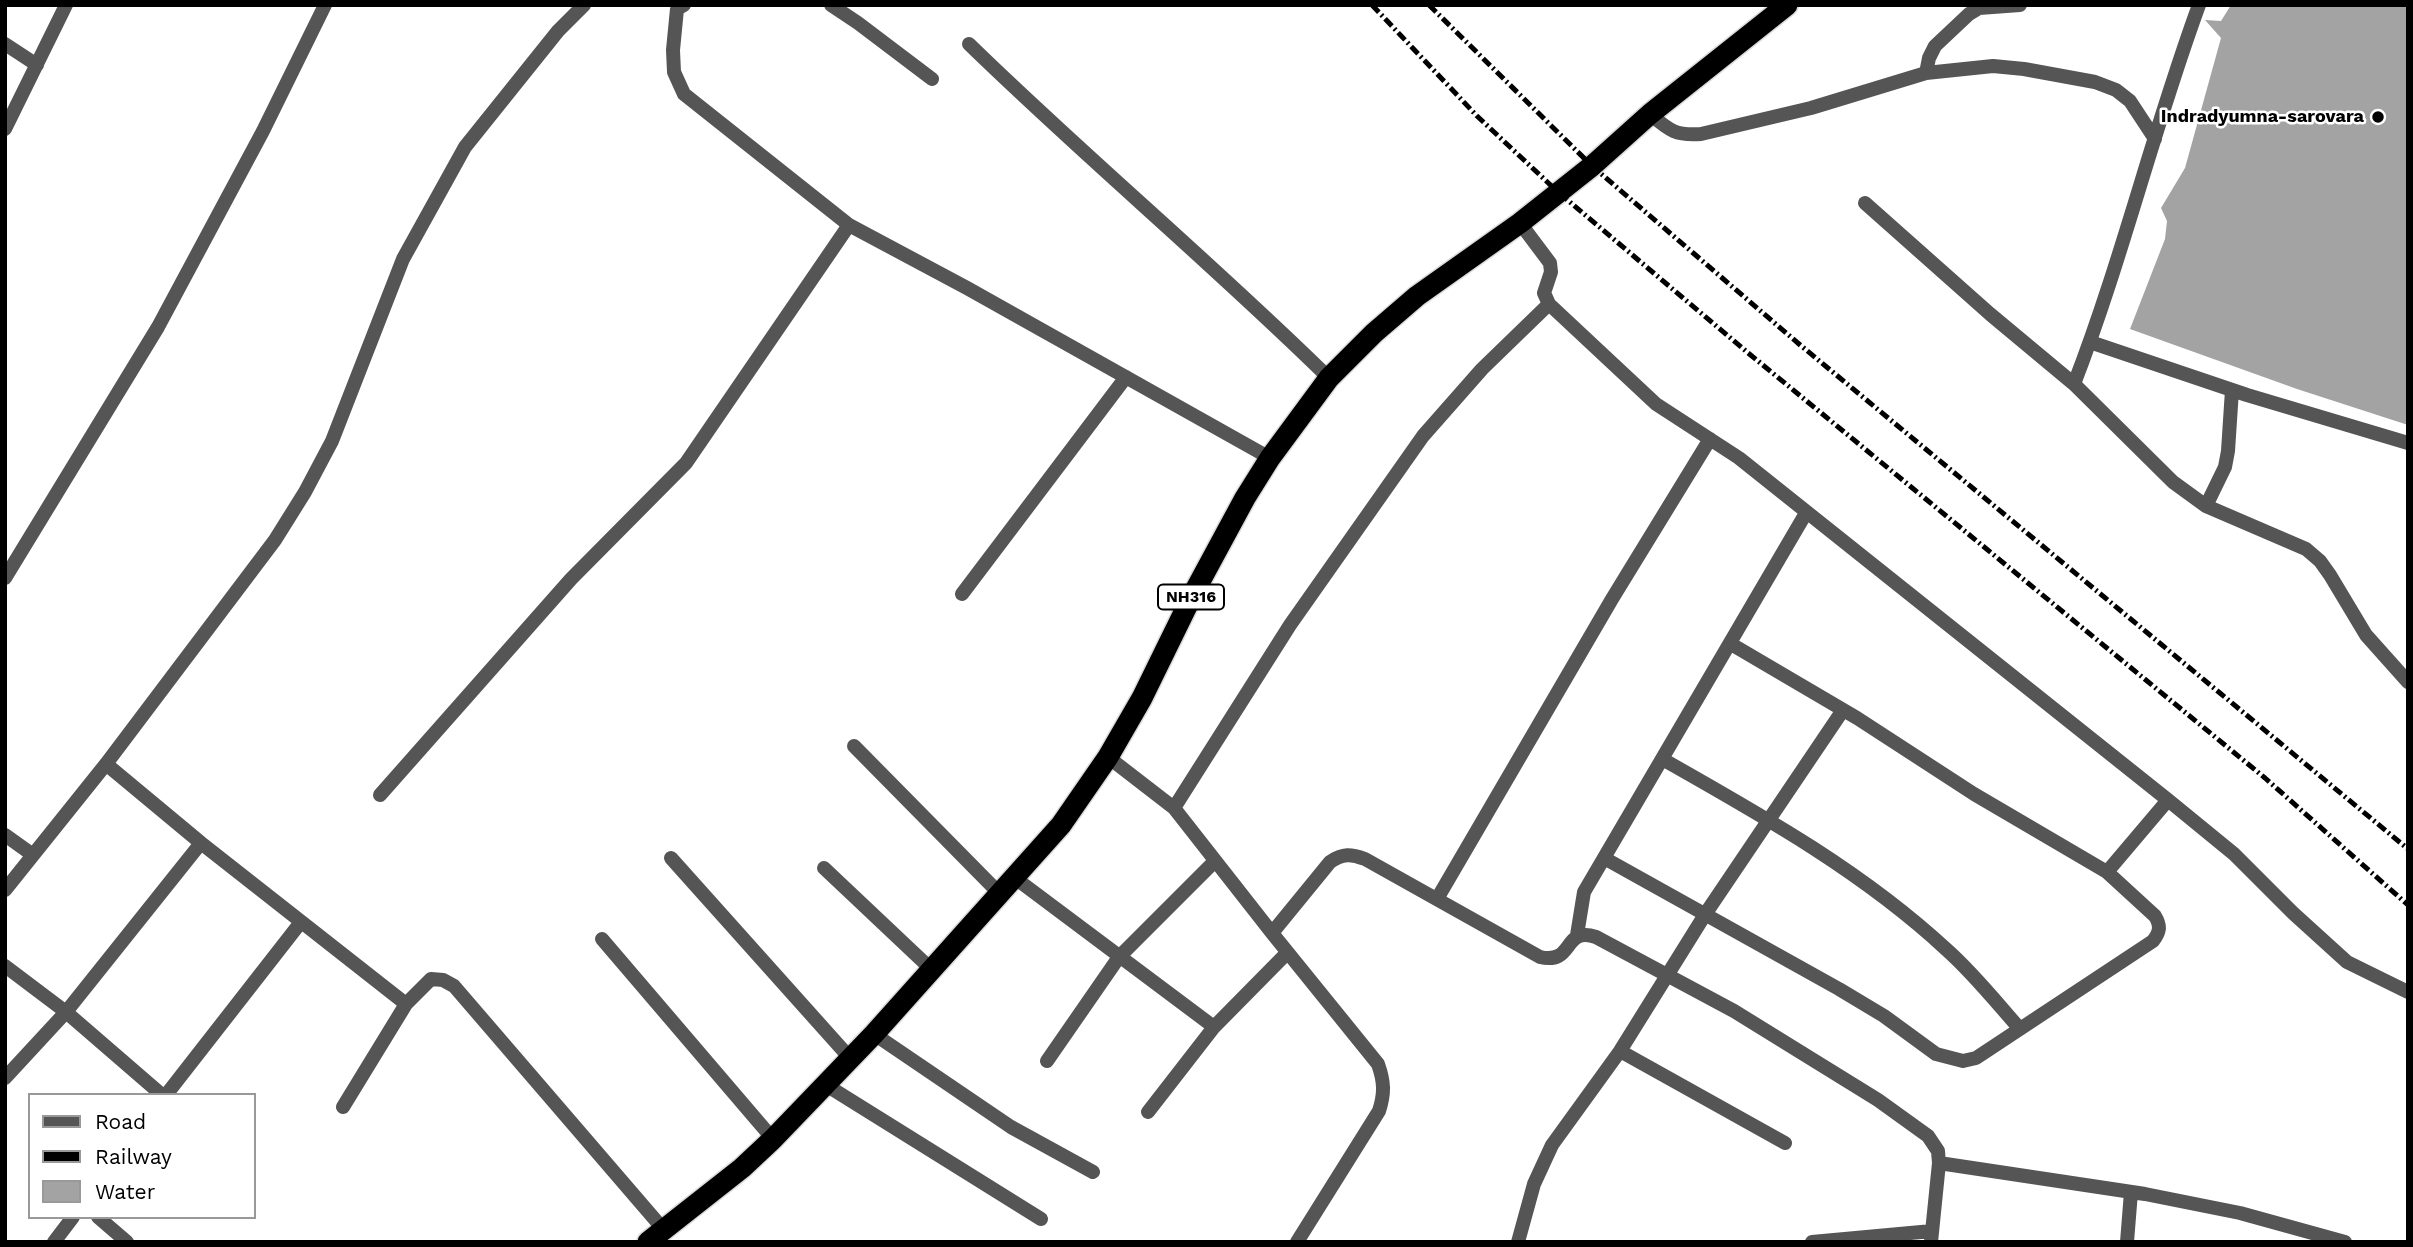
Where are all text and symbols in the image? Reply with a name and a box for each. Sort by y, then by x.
place label: Indradyumna-sarovara [2161,106,2364,128]
marker: Indradyumna-sarovara [2370,109,2386,125]
road number: NH316 [1158,584,1224,610]
legend [28,1093,256,1219]
text: Road [95,1109,146,1134]
text: Railway [95,1144,172,1169]
text: Water [95,1179,155,1204]

